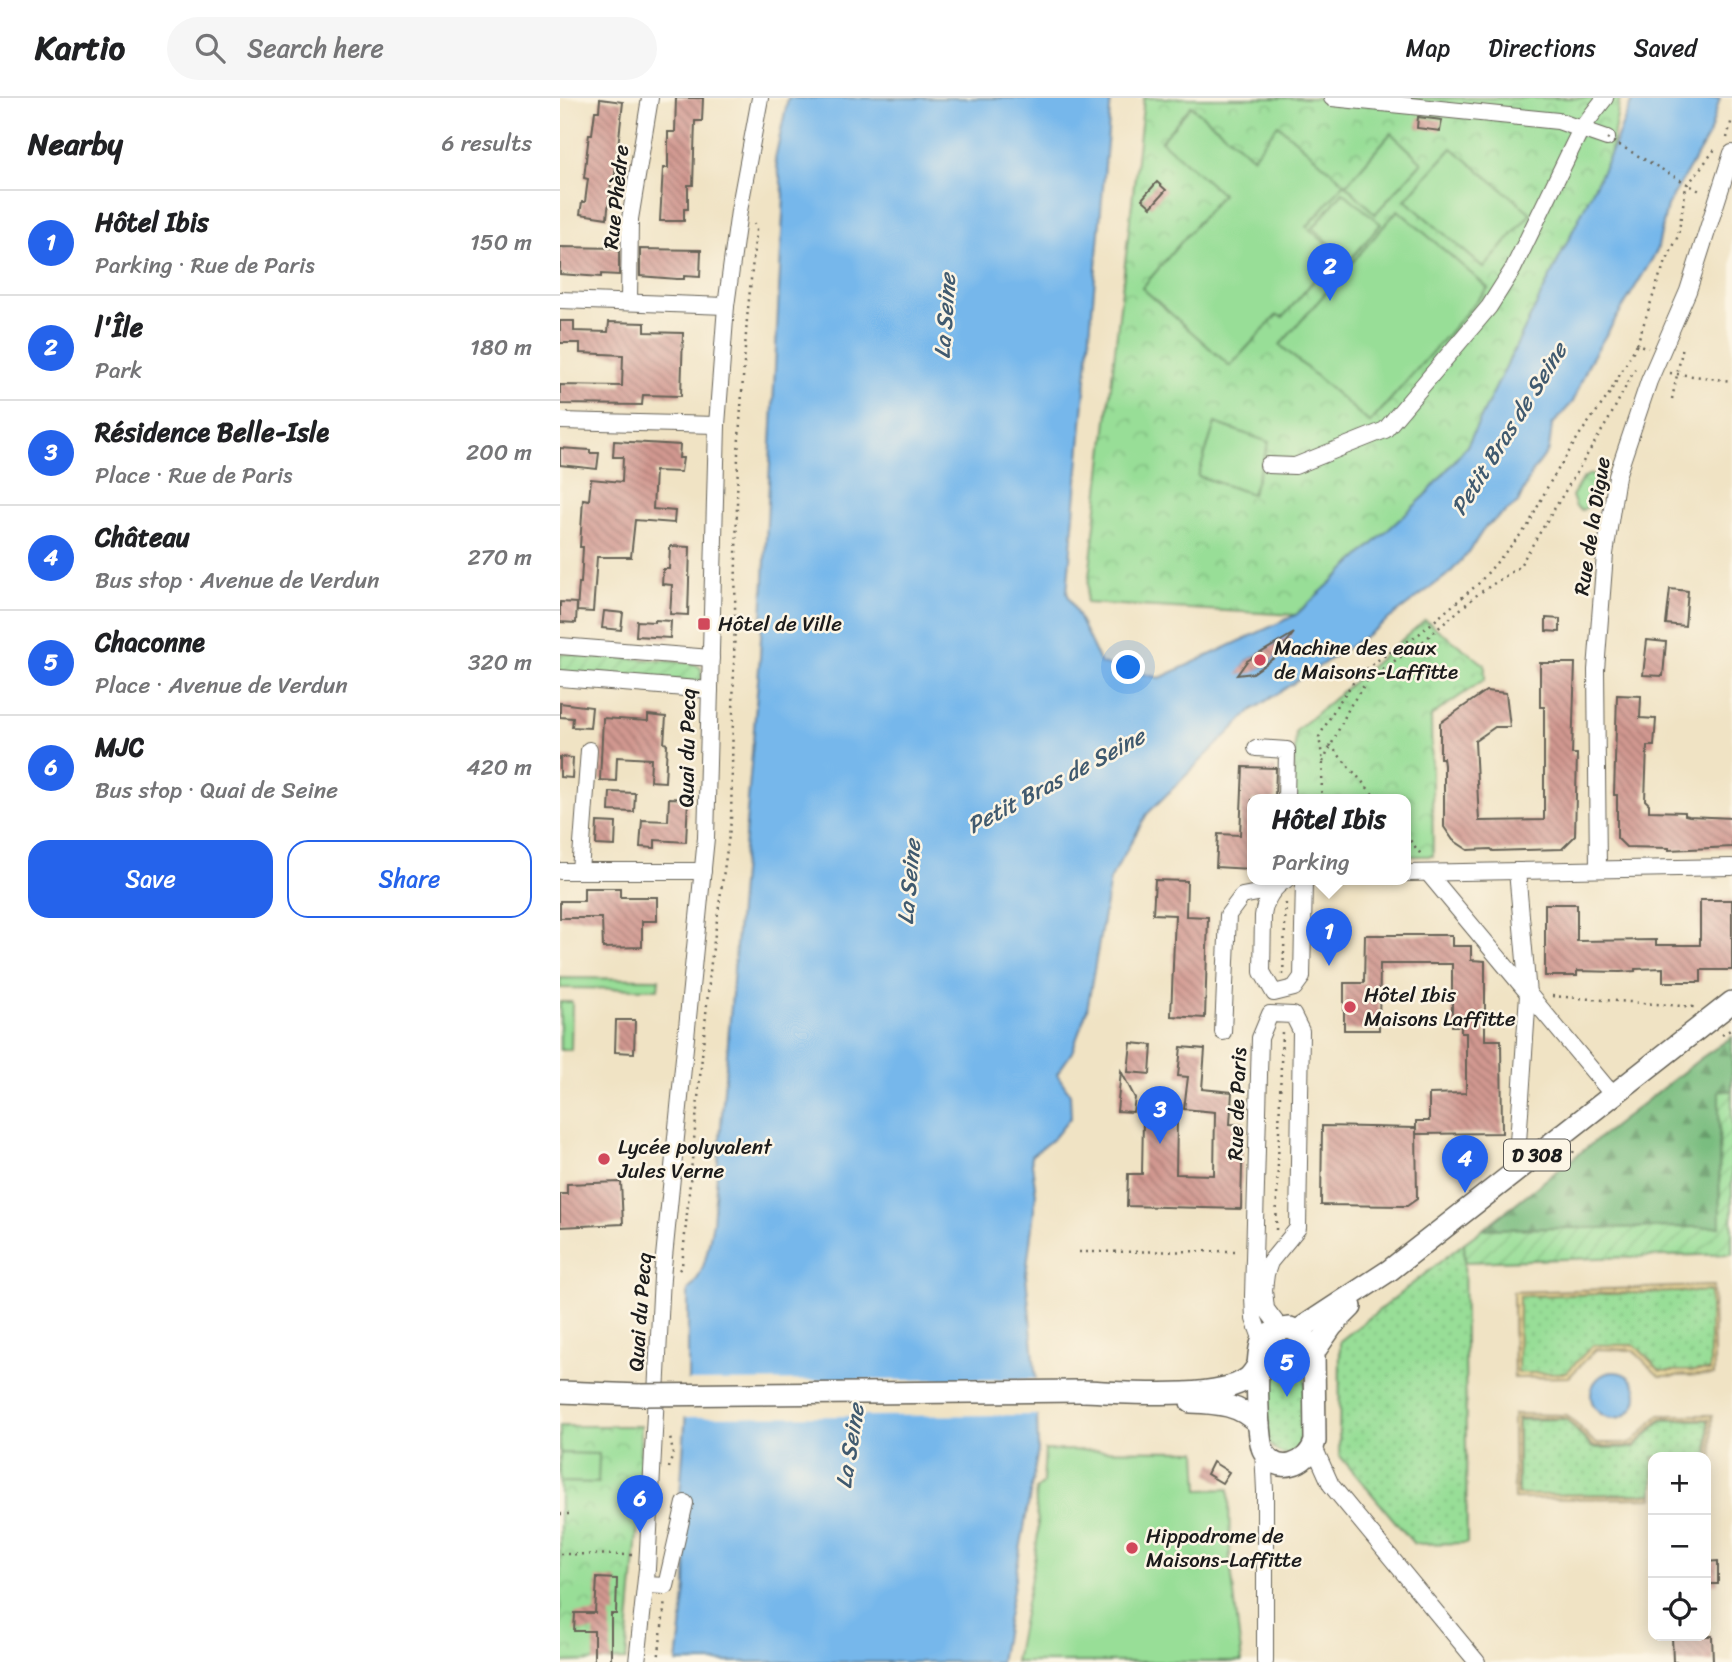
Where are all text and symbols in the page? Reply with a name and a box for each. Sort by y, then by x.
search box [167,17,657,80]
text: Kartio [35,19,125,77]
text: Search here [247,25,384,71]
text: Map [1406,27,1450,69]
text: Directions [1488,27,1596,69]
text: Saved [1634,27,1697,69]
icon: search [191,29,229,67]
text: Nearby [28,117,123,171]
text: 6 results [442,123,532,164]
street label: Rue Phèdre [592,143,640,251]
text: Hôtel Ibis [95,199,209,245]
text: 1 [46,222,56,263]
text: 150 m [470,222,532,263]
pin: 2 [1307,243,1353,301]
text: Parking · Rue de Paris [95,245,315,286]
water label: La Seine [922,270,969,360]
text: l'Île [95,304,143,350]
text: 2 [44,327,58,368]
text: 180 m [470,327,532,368]
water label: Petit Bras de Seine [1439,333,1580,524]
text: Park [95,350,142,391]
text: Résidence Belle-Isle [95,409,329,455]
text: 3 [45,432,57,473]
text: 200 m [466,432,532,473]
street label: Rue de la Digue [1562,454,1622,598]
text: Place · Rue de Paris [95,455,292,496]
text: Château [95,514,190,560]
text: 4 [44,537,58,578]
text: 270 m [467,537,532,578]
text: Bus stop · Avenue de Verdun [95,560,380,601]
place label: Hôtel de Ville [718,605,842,643]
marker: Hôtel de Ville [696,616,712,632]
text: Chaconne [95,619,205,665]
place label: Machine des eaux de Maisons-Laffitte [1274,629,1458,691]
text: 5 [44,642,58,683]
text: 320 m [468,642,532,683]
your location [1111,650,1145,684]
marker: Machine des eaux de Maisons-Laffitte [1252,652,1268,668]
text: Place · Avenue de Verdun [95,665,348,706]
street label: Quai du Pecq [667,688,707,808]
water label: Petit Bras de Seine [959,716,1155,845]
text: MJC [95,724,144,770]
text: 6 [44,747,58,788]
text: 420 m [466,747,532,788]
text: Bus stop · Quai de Seine [95,770,338,811]
popup [1247,794,1411,885]
text: Hôtel Ibis [1272,796,1386,842]
water label: La Seine [885,836,933,926]
button: Save [28,840,273,918]
button: Share [287,840,532,918]
text: Parking [1272,842,1350,883]
pin: 1 [1306,908,1352,966]
place label: Hôtel Ibis Maisons Laffitte [1364,976,1516,1038]
marker: Hôtel Ibis Maisons Laffitte [1342,999,1358,1015]
street label: Rue de Paris [1216,1046,1258,1161]
pin: 3 [1137,1086,1183,1144]
place label: Lycée polyvalent Jules Verne [617,1128,773,1190]
pin: 4 [1442,1135,1488,1193]
road number: D 308 [1504,1140,1570,1170]
marker: Lycée polyvalent Jules Verne [596,1151,612,1167]
street label: Quai du Pecq [617,1251,663,1373]
pin: 5 [1264,1339,1310,1397]
water label: La Seine [823,1399,877,1491]
map controls [1648,1452,1711,1641]
button: + [1648,1452,1711,1515]
pin: 6 [617,1475,663,1533]
button: − [1648,1515,1711,1578]
place label: Hippodrome de Maisons-Laffitte [1146,1517,1302,1579]
marker: Hippodrome de Maisons-Laffitte [1124,1540,1140,1556]
button: locate [1648,1578,1711,1641]

